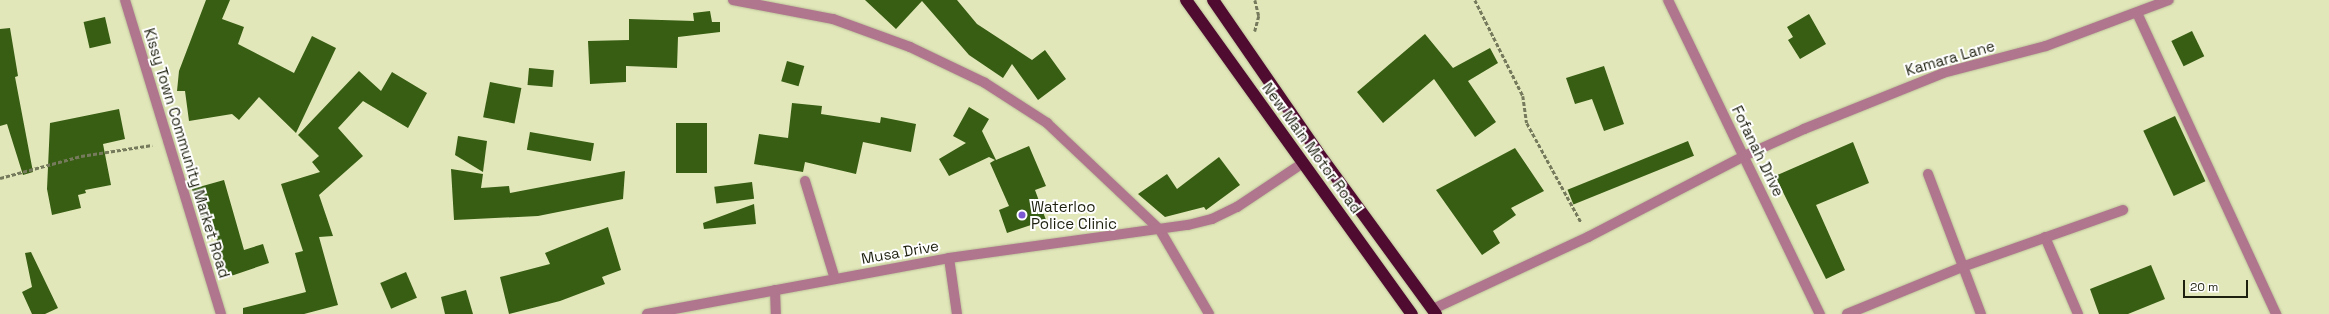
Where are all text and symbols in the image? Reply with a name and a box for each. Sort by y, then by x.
street label: Kissy Town Community Market Road [140,26,234,280]
street label: Kamara Lane [1903,37,1997,79]
street label: New Main Motor Road [1259,79,1365,217]
street label: Fofanah Drive [1728,103,1788,199]
place label: Waterloo Police Clinic [1031,197,1117,232]
marker: Waterloo Police Clinic [1016,209,1028,221]
street label: Musa Drive [860,236,940,268]
scale bar [2185,272,2250,298]
text: 20 m [2190,279,2218,295]

